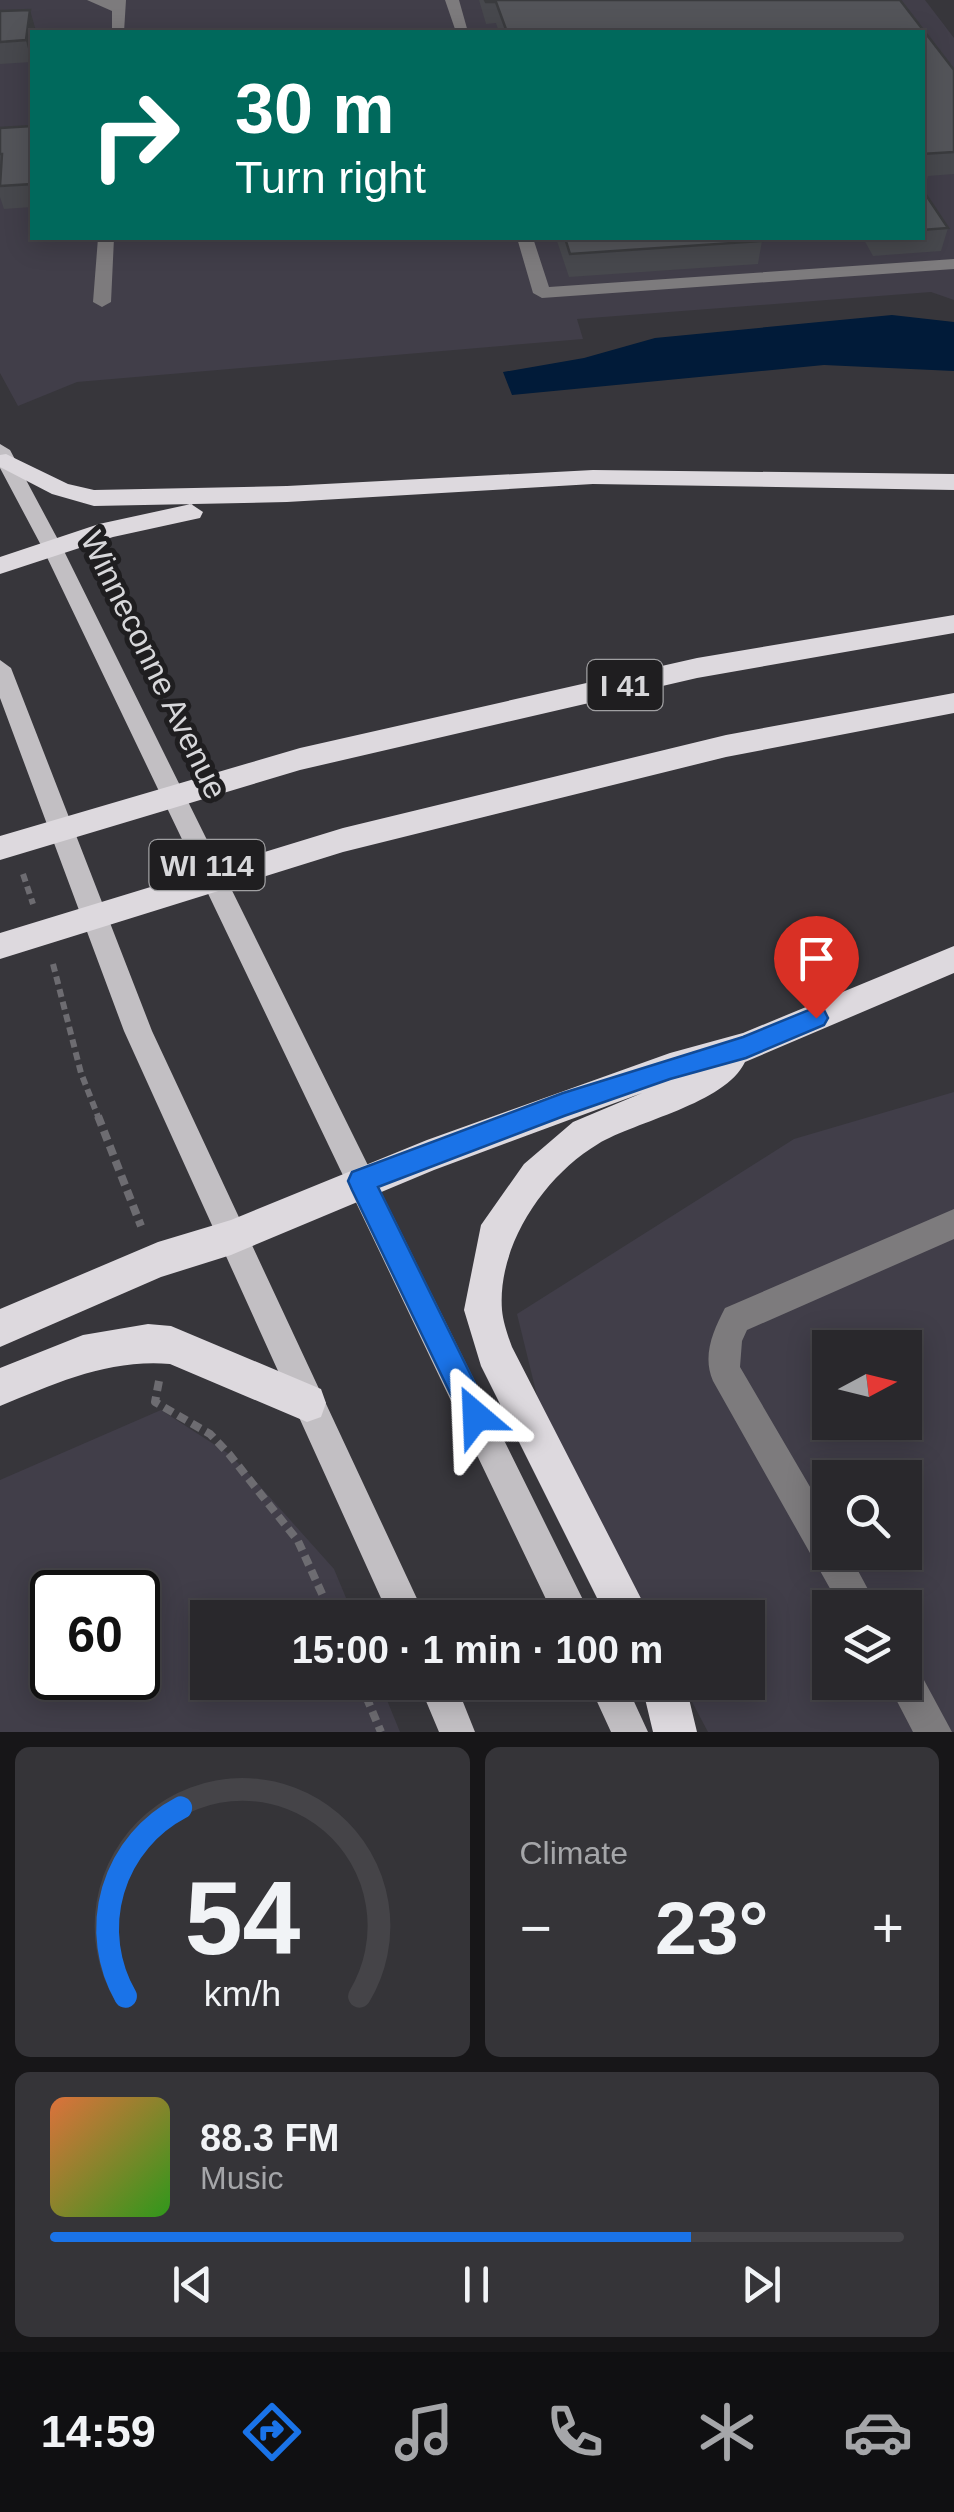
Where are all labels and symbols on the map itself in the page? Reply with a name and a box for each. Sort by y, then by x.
street label: Winneconne Avenue [74,525,234,805]
road number: I 41 [588,660,662,710]
road number: WI 114 [150,840,264,890]
pin [774,916,859,1019]
north arrow [812,1330,922,1440]
position arrow [424,1364,528,1468]
speed limit sign: 60 [30,1570,160,1700]

